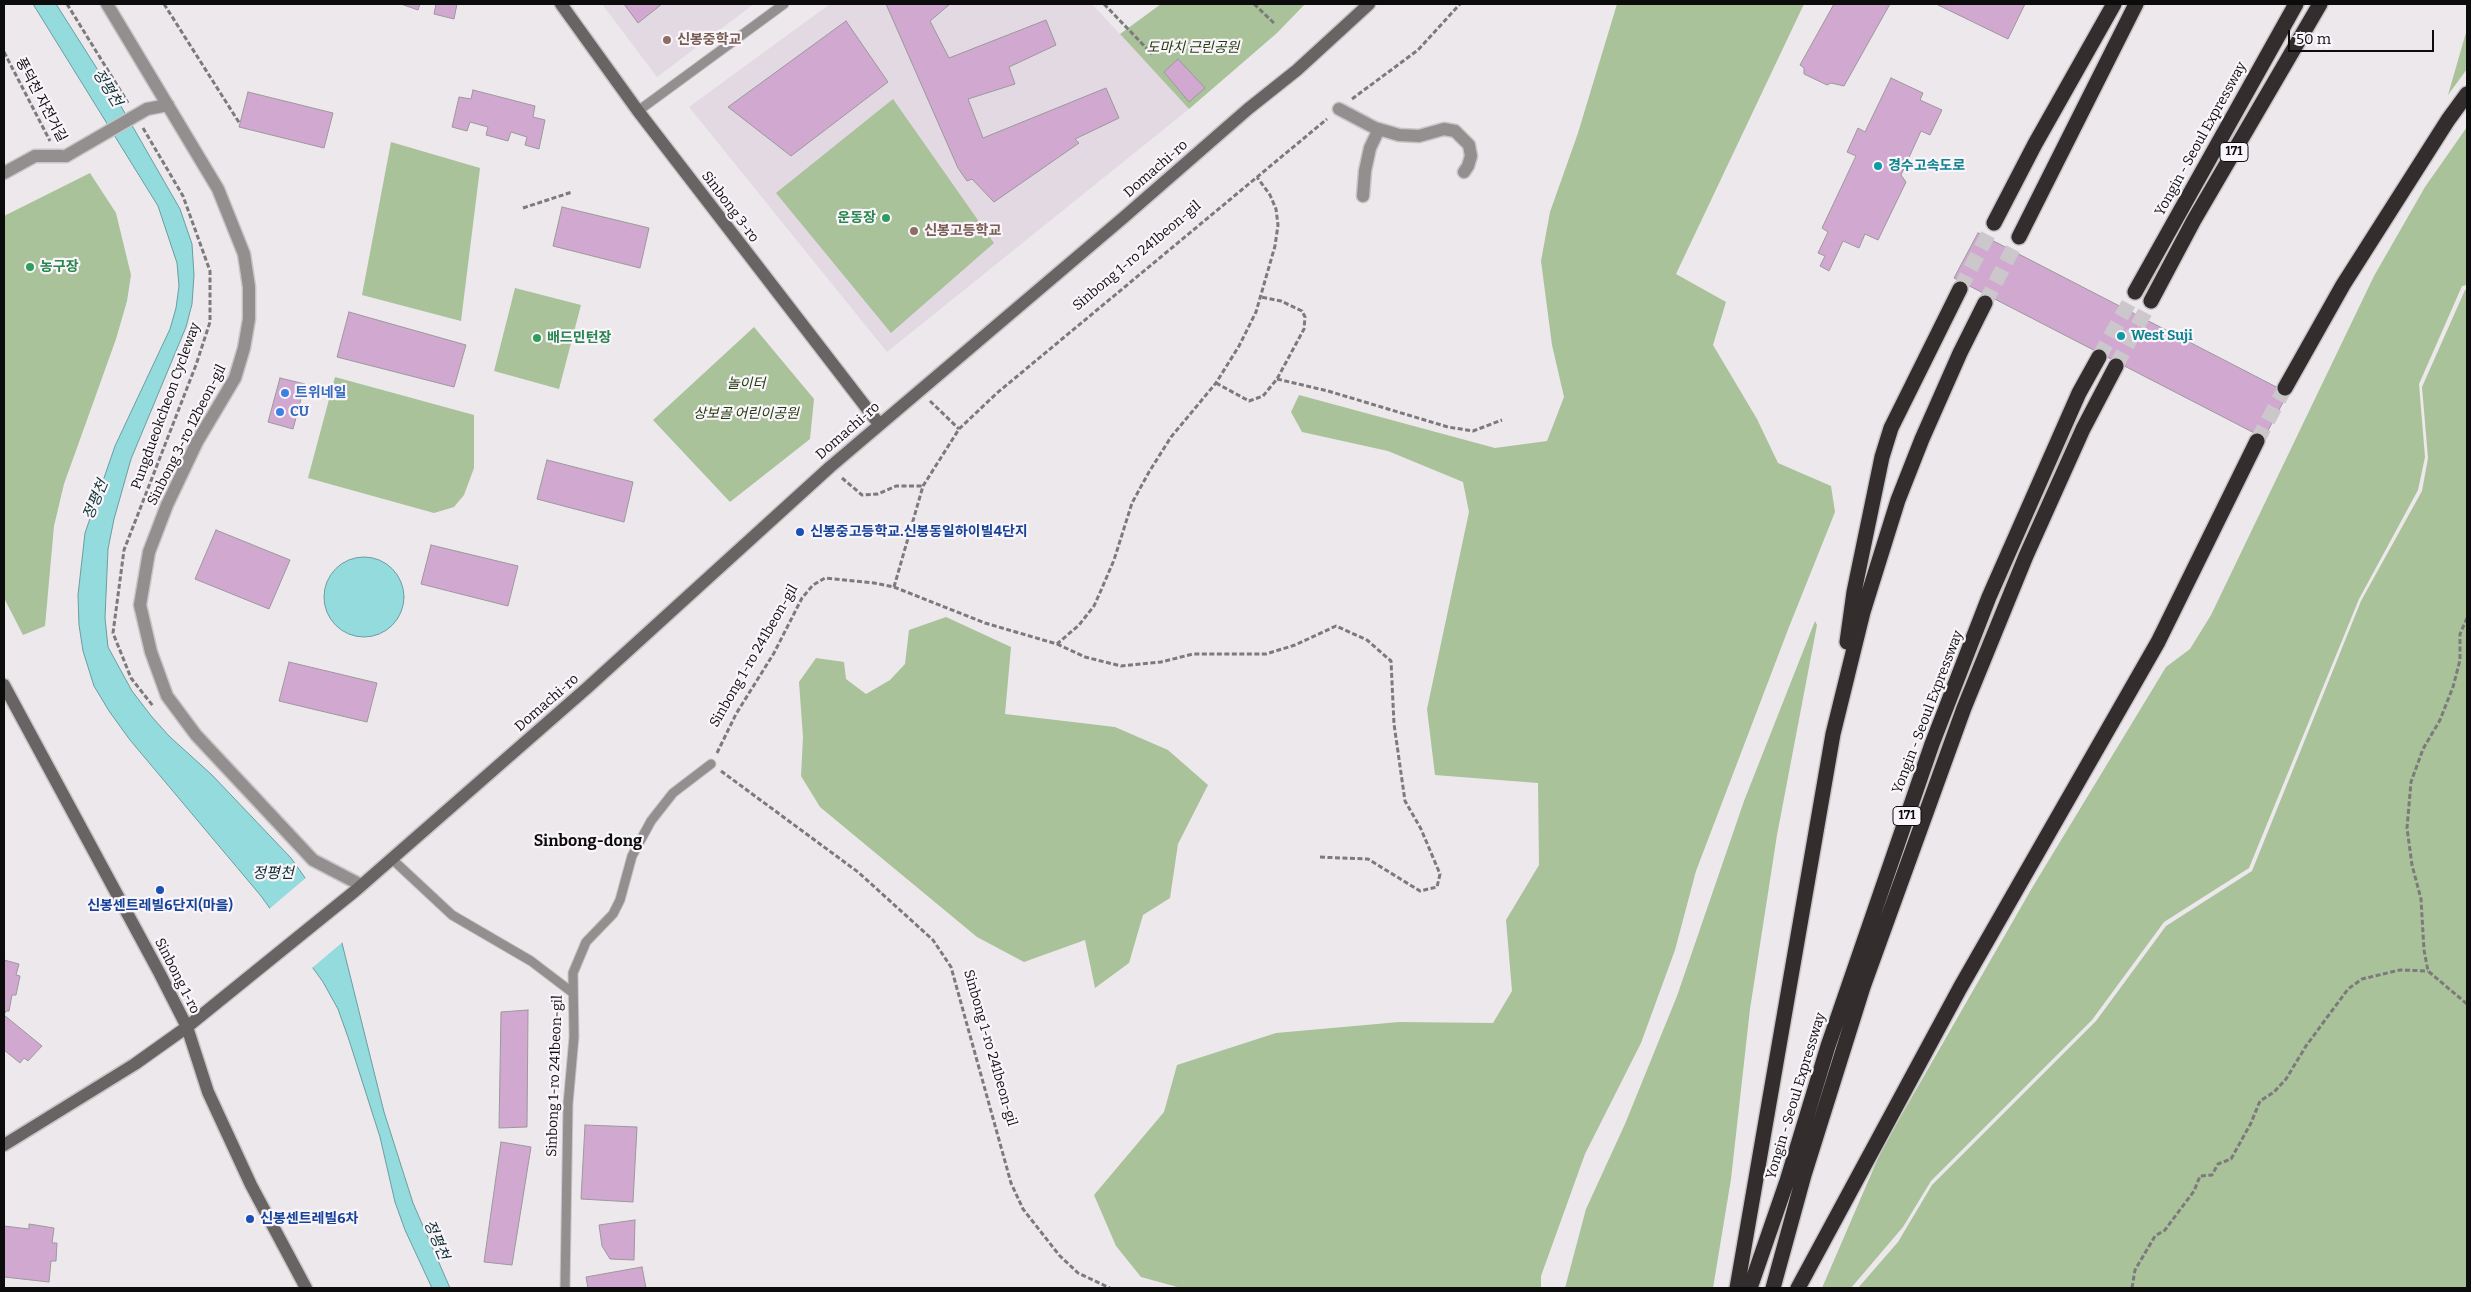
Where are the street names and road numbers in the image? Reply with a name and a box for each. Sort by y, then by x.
street label: 풍덕천 자전거길 [12,55,70,145]
street label: Yongin - Seoul Expressway [2152,59,2250,219]
street label: Domachi-ro [1121,137,1191,201]
road number: 171 [2220,142,2248,162]
street label: Sinbong 3-ro [698,168,762,246]
street label: Sinbong 1-ro 241beon-gil [1070,198,1204,314]
street label: Pungdueokcheon Cycleway [128,320,204,492]
street label: Sinbong 3-ro 12beon-gil [144,362,230,508]
street label: Domachi-ro [813,399,883,463]
street label: Sinbong 1-ro 241beon-gil [706,582,802,730]
street label: Yongin - Seoul Expressway [1889,628,1967,796]
street label: Domachi-ro [512,671,582,735]
road number: 171 [1893,806,1921,826]
street label: Sinbong 1-ro [151,935,203,1017]
street label: Sinbong 1-ro 241beon-gil [960,968,1020,1128]
street label: Sinbong 1-ro 241beon-gil [544,995,566,1157]
street label: Yongin - Seoul Expressway [1763,1011,1829,1181]

